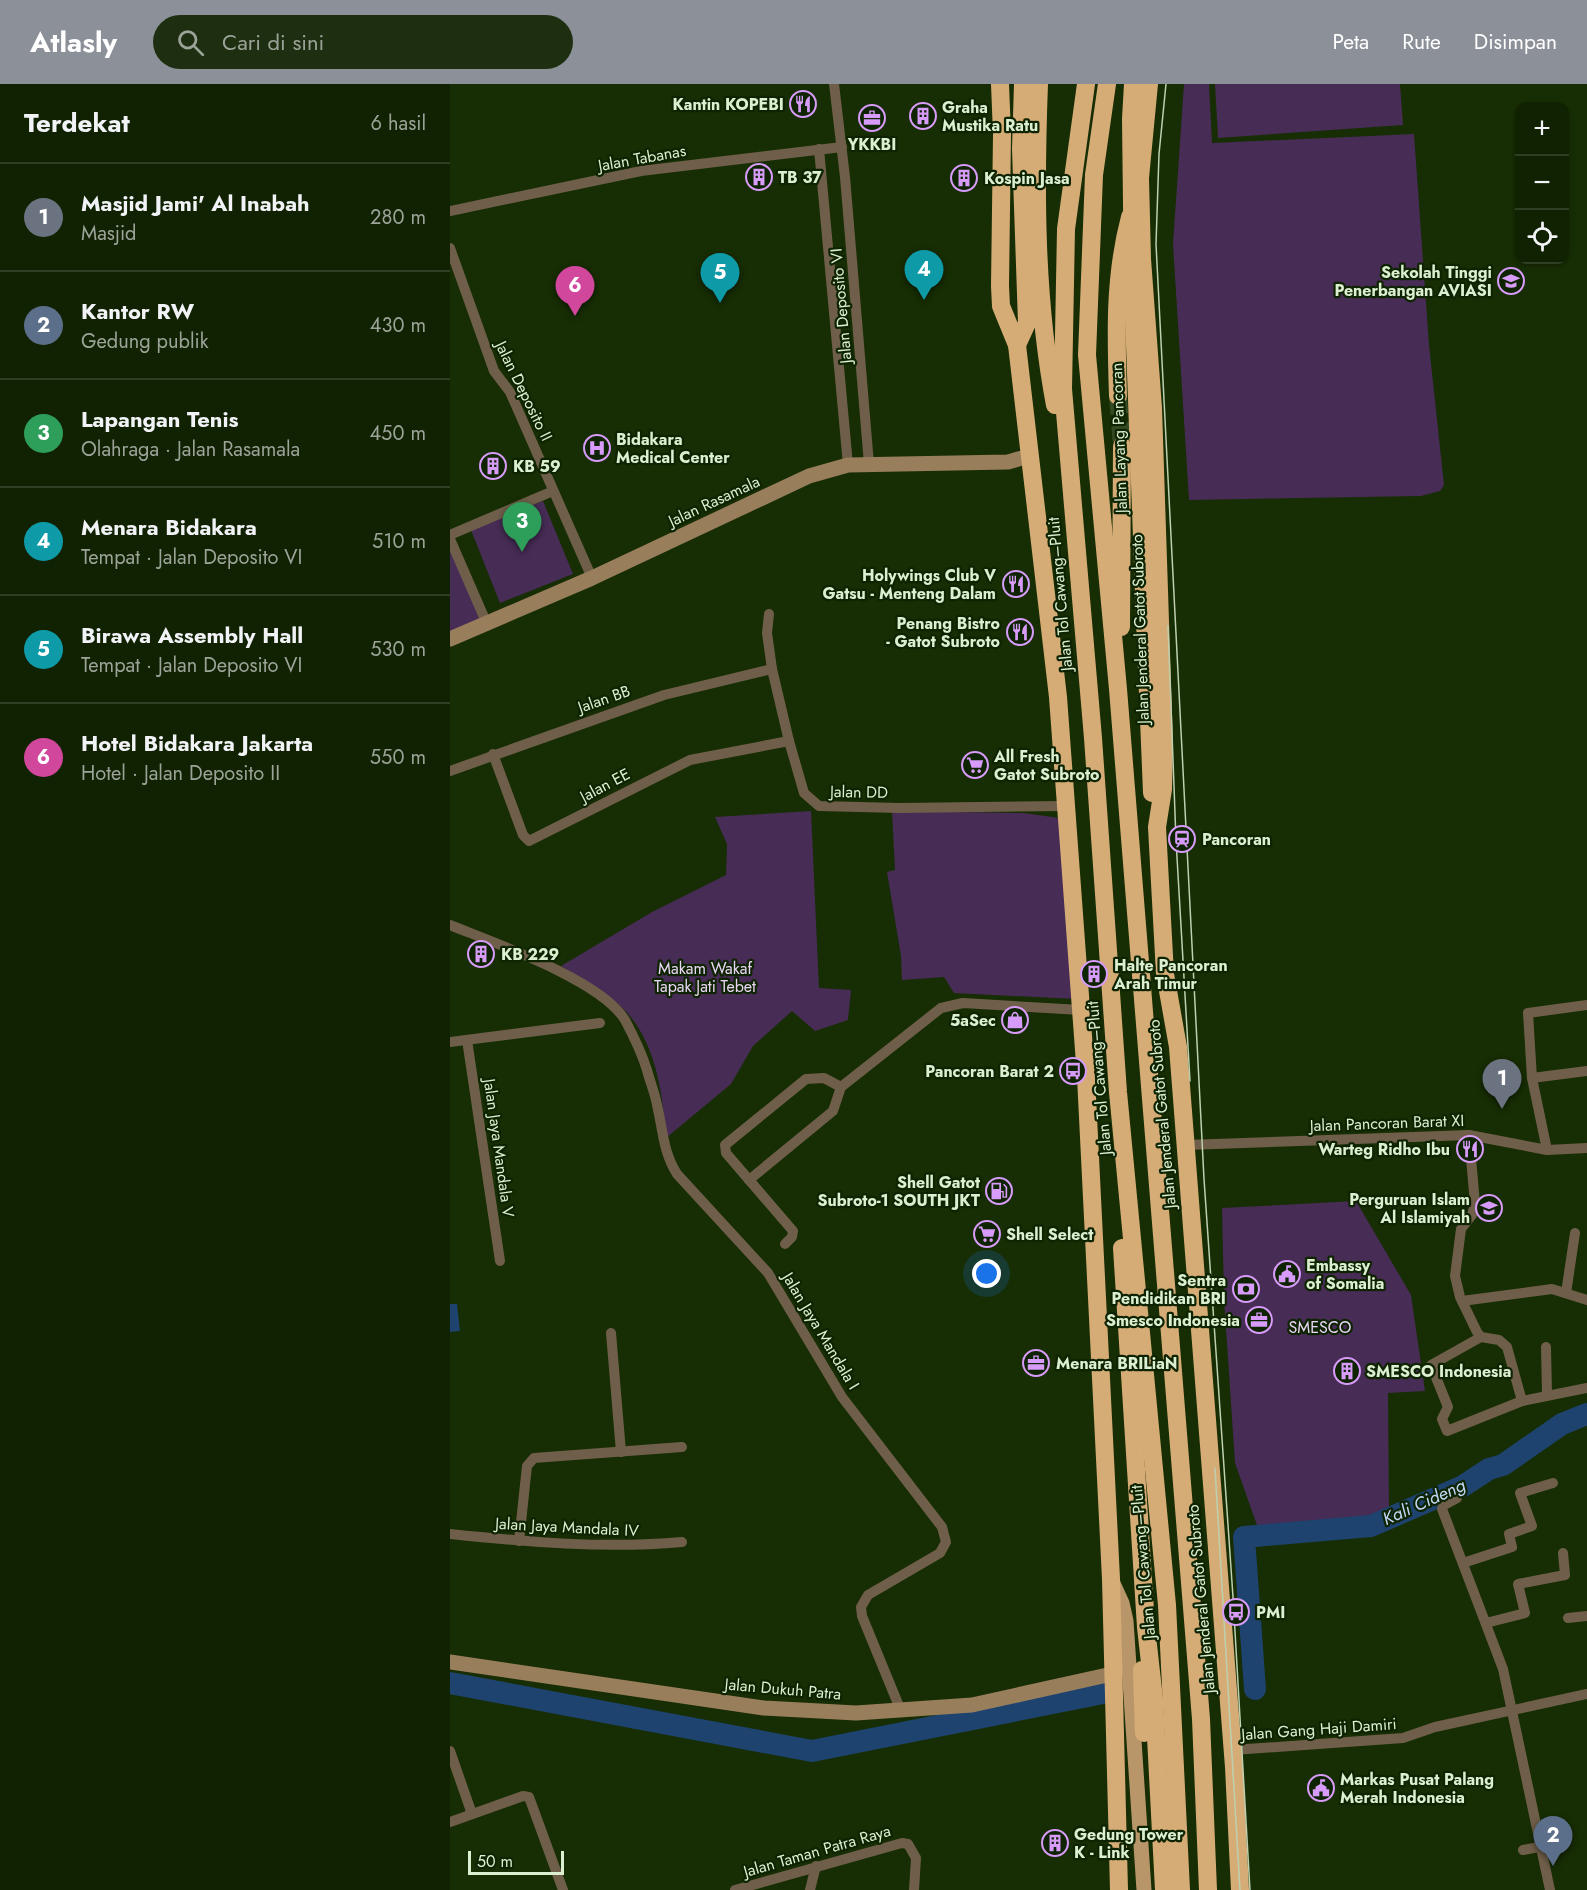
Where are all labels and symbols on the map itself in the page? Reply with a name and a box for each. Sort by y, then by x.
restaurant icon: Kantin KOPEBI [788,89,818,119]
place label: Kantin KOPEBI [673,93,784,116]
place label: Graha Mustika Ratu [942,96,1038,137]
building icon: Graha Mustika Ratu [908,101,938,131]
office icon: YKKBI [857,103,887,133]
place label: YKKBI [847,133,896,156]
street label: Jalan Tabanas [594,139,688,177]
building icon: TB 37 [744,162,774,192]
building icon: Kospin Jasa [949,163,979,193]
place label: TB 37 [778,166,822,189]
place label: Kospin Jasa [984,167,1070,190]
street label: Jalan Deposito VI [825,247,858,367]
pin: 4 [904,250,944,300]
pin: 5 [700,254,740,303]
place label: Sekolah Tinggi Penerbangan AVIASI [1334,261,1492,302]
pin: 6 [556,266,594,316]
school or university icon: Sekolah Tinggi Penerbangan AVIASI [1496,266,1526,296]
street label: Jalan Deposito II [489,335,558,445]
street label: Jalan Layang Pancoran [1105,362,1133,516]
place label: Bidakara Medical Center [616,428,730,469]
hospital icon: Bidakara Medical Center [582,433,612,463]
building icon: KB 59 [478,451,508,481]
place label: KB 59 [513,455,561,478]
street label: Jalan Rasamala [663,470,763,533]
pin: 3 [502,502,542,552]
street label: Jalan Tol Cawang–Pluit [1042,516,1078,674]
street label: Jalan Jenderal Gatot Subroto [1125,534,1155,726]
place label: Holywings Club V Gatsu - Menteng Dalam [823,564,996,605]
restaurant icon: Holywings Club V Gatsu - Menteng Dalam [1001,569,1031,599]
place label: Penang Bistro - Gatot Subroto [886,612,1000,653]
restaurant icon: Penang Bistro - Gatot Subroto [1005,617,1035,647]
street label: Jalan BB [573,679,633,719]
place label: All Fresh Gatot Subroto [993,745,1099,786]
supermarket icon: All Fresh Gatot Subroto [960,750,990,780]
street label: Jalan EE [574,762,634,809]
street label: Jalan DD [828,780,888,804]
station icon: Pancoran [1167,824,1197,854]
place label: Pancoran [1202,828,1271,851]
building icon: KB 229 [466,939,496,969]
place label: KB 229 [501,943,559,966]
place label: Halte Pancoran Arah Timur [1113,954,1228,995]
park label: Makam Wakaf Tapak Jati Tebet [654,957,756,998]
building icon: Halte Pancoran Arah Timur [1079,959,1109,989]
street label: Jalan Tol Cawang–Pluit [1081,1000,1117,1158]
shop icon: 5aSec [1000,1005,1030,1035]
place label: 5aSec [950,1009,996,1032]
street label: Jalan Jenderal Gatot Subroto [1142,1018,1182,1212]
bus stop icon: Pancoran Barat 2 [1058,1056,1088,1086]
place label: Pancoran Barat 2 [925,1060,1054,1083]
pin: 1 [1482,1060,1522,1109]
street label: Jalan Jaya Mandala V [478,1075,520,1219]
street label: Jalan Pancoran Barat XI [1307,1109,1465,1137]
restaurant icon: Warteg Ridho Ibu [1455,1134,1485,1164]
place label: Warteg Ridho Ibu [1318,1138,1450,1161]
place label: Shell Gatot Subroto-1 SOUTH JKT [818,1171,981,1212]
fuel station icon: Shell Gatot Subroto-1 SOUTH JKT [984,1176,1014,1206]
place label: Perguruan Islam Al Islamiyah [1349,1188,1470,1229]
school or university icon: Perguruan Islam Al Islamiyah [1474,1193,1504,1223]
supermarket icon: Shell Select [972,1219,1002,1249]
place label: Shell Select [1006,1223,1094,1246]
place label: Embassy of Somalia [1306,1254,1384,1295]
your location [972,1259,1001,1288]
public building icon: Embassy of Somalia [1272,1259,1302,1289]
street label: Jalan Jaya Mandala I [776,1266,865,1394]
place label: Sentra Pendidikan BRI [1112,1269,1226,1310]
bank icon: Sentra Pendidikan BRI [1231,1274,1261,1304]
office icon: Smesco Indonesia [1244,1305,1274,1335]
place label: Smesco Indonesia [1106,1309,1240,1332]
park label: SMESCO [1289,1316,1351,1339]
office icon: Menara BRILiaN [1021,1348,1051,1378]
place label: Menara BRILiaN [1056,1352,1178,1375]
building icon: SMESCO Indonesia [1332,1356,1362,1386]
place label: SMESCO Indonesia [1366,1360,1511,1383]
water label: Kali Cideng [1378,1472,1470,1532]
street label: Jalan Tol Cawang–Pluit [1125,1484,1161,1642]
street label: Jalan Jenderal Gatot Subroto [1181,1503,1221,1697]
street label: Jalan Jaya Mandala IV [493,1512,640,1542]
bus stop icon: PMI [1221,1597,1251,1627]
place label: PMI [1256,1601,1285,1624]
street label: Jalan Dukuh Patra [722,1672,842,1706]
street label: Jalan Gang Haji Damiri [1239,1712,1397,1746]
place label: Markas Pusat Palang Merah Indonesia [1340,1768,1494,1809]
public building icon: Markas Pusat Palang Merah Indonesia [1306,1773,1336,1803]
pin: 2 [1534,1816,1572,1866]
street label: Jalan Taman Patra Raya [739,1819,893,1884]
place label: Gedung Tower K - Link [1074,1823,1184,1864]
building icon: Gedung Tower K - Link [1040,1828,1070,1858]
scale bar [468,1848,564,1876]

